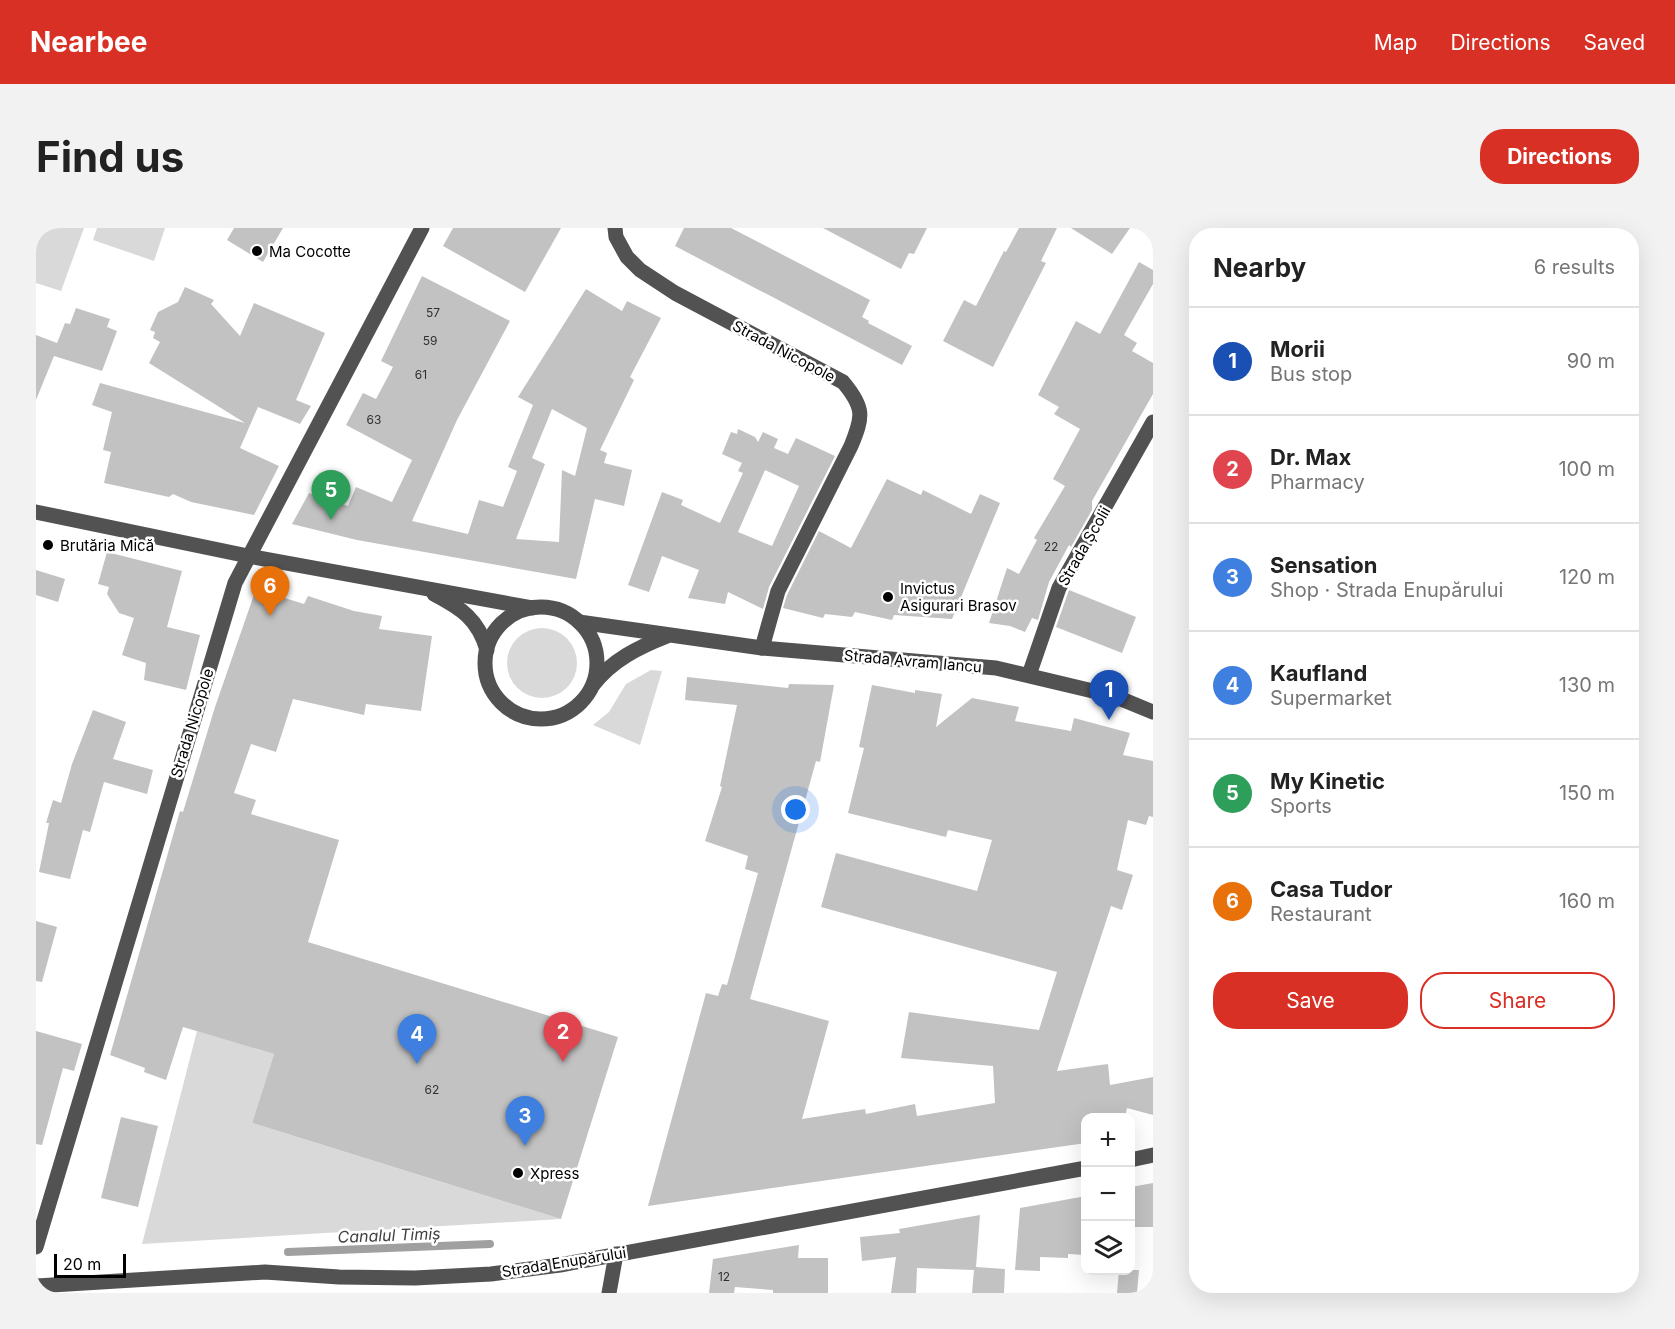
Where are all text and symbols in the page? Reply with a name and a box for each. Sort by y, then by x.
text: Nearbee [30,25,147,59]
text: Map [1374,30,1417,55]
text: Directions [1450,30,1551,55]
text: Saved [1584,30,1645,55]
button: Directions [1480,129,1639,184]
text: Find us [36,131,184,182]
place label: Ma Cocotte [269,242,351,261]
marker: Ma Cocotte [250,244,264,258]
text: Nearby [1213,252,1306,283]
text: 6 results [1534,255,1615,279]
house number: 57 [426,305,440,320]
street label: Strada Nicopole [729,316,839,386]
house number: 59 [423,333,437,348]
text: Morii [1270,336,1325,362]
text: 1 [1228,349,1237,373]
text: 90 m [1567,349,1615,373]
text: Bus stop [1270,362,1352,386]
house number: 61 [415,367,427,382]
house number: 63 [367,412,381,427]
text: Dr. Max [1270,444,1351,470]
text: 2 [1226,457,1239,481]
text: 100 m [1558,457,1615,481]
pin: 5 [312,470,350,520]
text: Pharmacy [1270,470,1365,494]
street label: Strada Școlii [1054,503,1114,589]
place label: Brutăria Mică [60,536,154,555]
marker: Brutăria Mică [41,538,55,552]
house number: 22 [1044,539,1058,554]
text: Sensation [1270,552,1378,578]
text: 3 [1226,565,1239,589]
text: 120 m [1559,565,1615,589]
pin: 6 [250,566,290,616]
text: Shop · Strada Enupărului [1270,578,1503,602]
place label: Invictus Asigurari Brasov [900,579,1017,615]
marker: Invictus Asigurari Brasov [881,590,895,604]
street label: Strada Avram Iancu [843,646,983,676]
text: Kaufland [1270,660,1367,686]
street label: Strada Nicopole [166,666,218,780]
pin: 1 [1090,670,1128,720]
text: 4 [1226,673,1239,697]
text: 130 m [1559,673,1615,697]
text: Supermarket [1270,686,1392,710]
text: My Kinetic [1270,768,1385,794]
text: 5 [1226,781,1239,805]
text: 150 m [1559,781,1615,805]
text: Sports [1270,794,1332,818]
your location [781,795,810,824]
text: Casa Tudor [1270,876,1392,902]
text: 6 [1226,889,1239,913]
text: 160 m [1559,889,1615,913]
text: Restaurant [1270,902,1372,926]
button: Save [1213,972,1408,1029]
button: Share [1420,972,1615,1029]
pin: 2 [544,1012,582,1062]
pin: 4 [398,1014,436,1064]
house number: 62 [425,1082,439,1097]
pin: 3 [506,1096,544,1146]
map controls [1081,1113,1135,1275]
button: + [1081,1113,1135,1167]
place label: Xpress [530,1164,579,1183]
marker: Xpress [511,1166,525,1180]
button: − [1081,1167,1135,1221]
button: layers [1081,1221,1135,1275]
water label: Canalul Timiș [337,1223,441,1247]
street label: Strada Enupărului [500,1243,628,1281]
scale bar [54,1251,126,1278]
text: 20 m [63,1254,101,1274]
house number: 12 [718,1269,730,1284]

